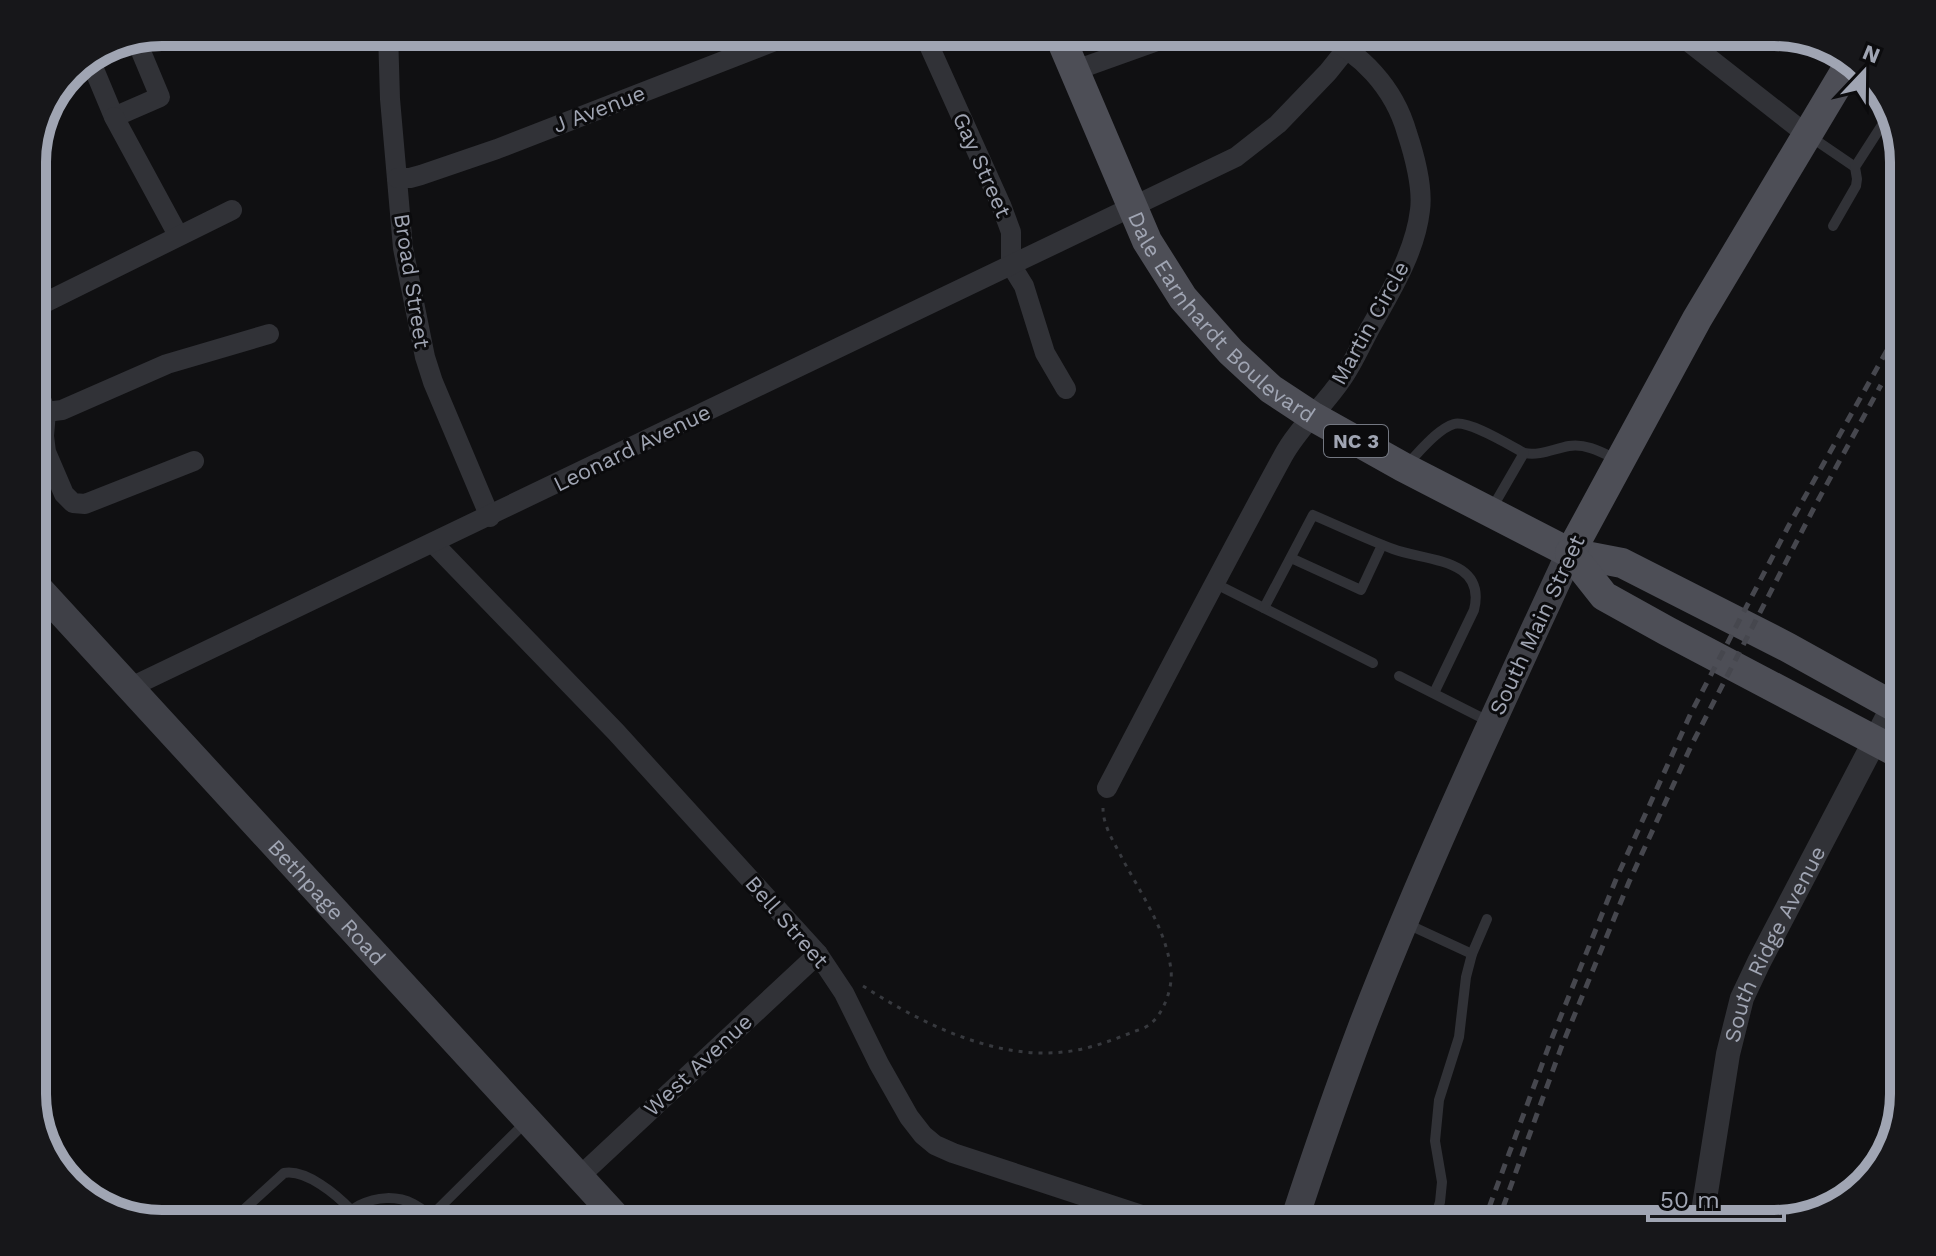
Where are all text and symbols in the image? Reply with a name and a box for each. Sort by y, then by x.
north arrow [1824,32,1904,112]
text: N [1859,39,1884,69]
street label: J Avenue [549,80,649,138]
street label: Gay Street [948,109,1016,221]
street label: Dale Earnhardt Boulevard [1123,207,1320,427]
street label: Broad Street [389,212,435,350]
street label: Martin Circle [1326,257,1414,389]
street label: Leonard Avenue [549,399,715,497]
road number: NC 3 [1324,425,1388,457]
street label: South Main Street [1484,531,1590,719]
street label: Bethpage Road [263,834,391,970]
street label: South Ridge Avenue [1719,841,1830,1045]
street label: Bell Street [740,871,834,973]
street label: West Avenue [639,1009,757,1121]
scale bar [1648,1172,1784,1222]
text: 50 m [1660,1186,1720,1214]

